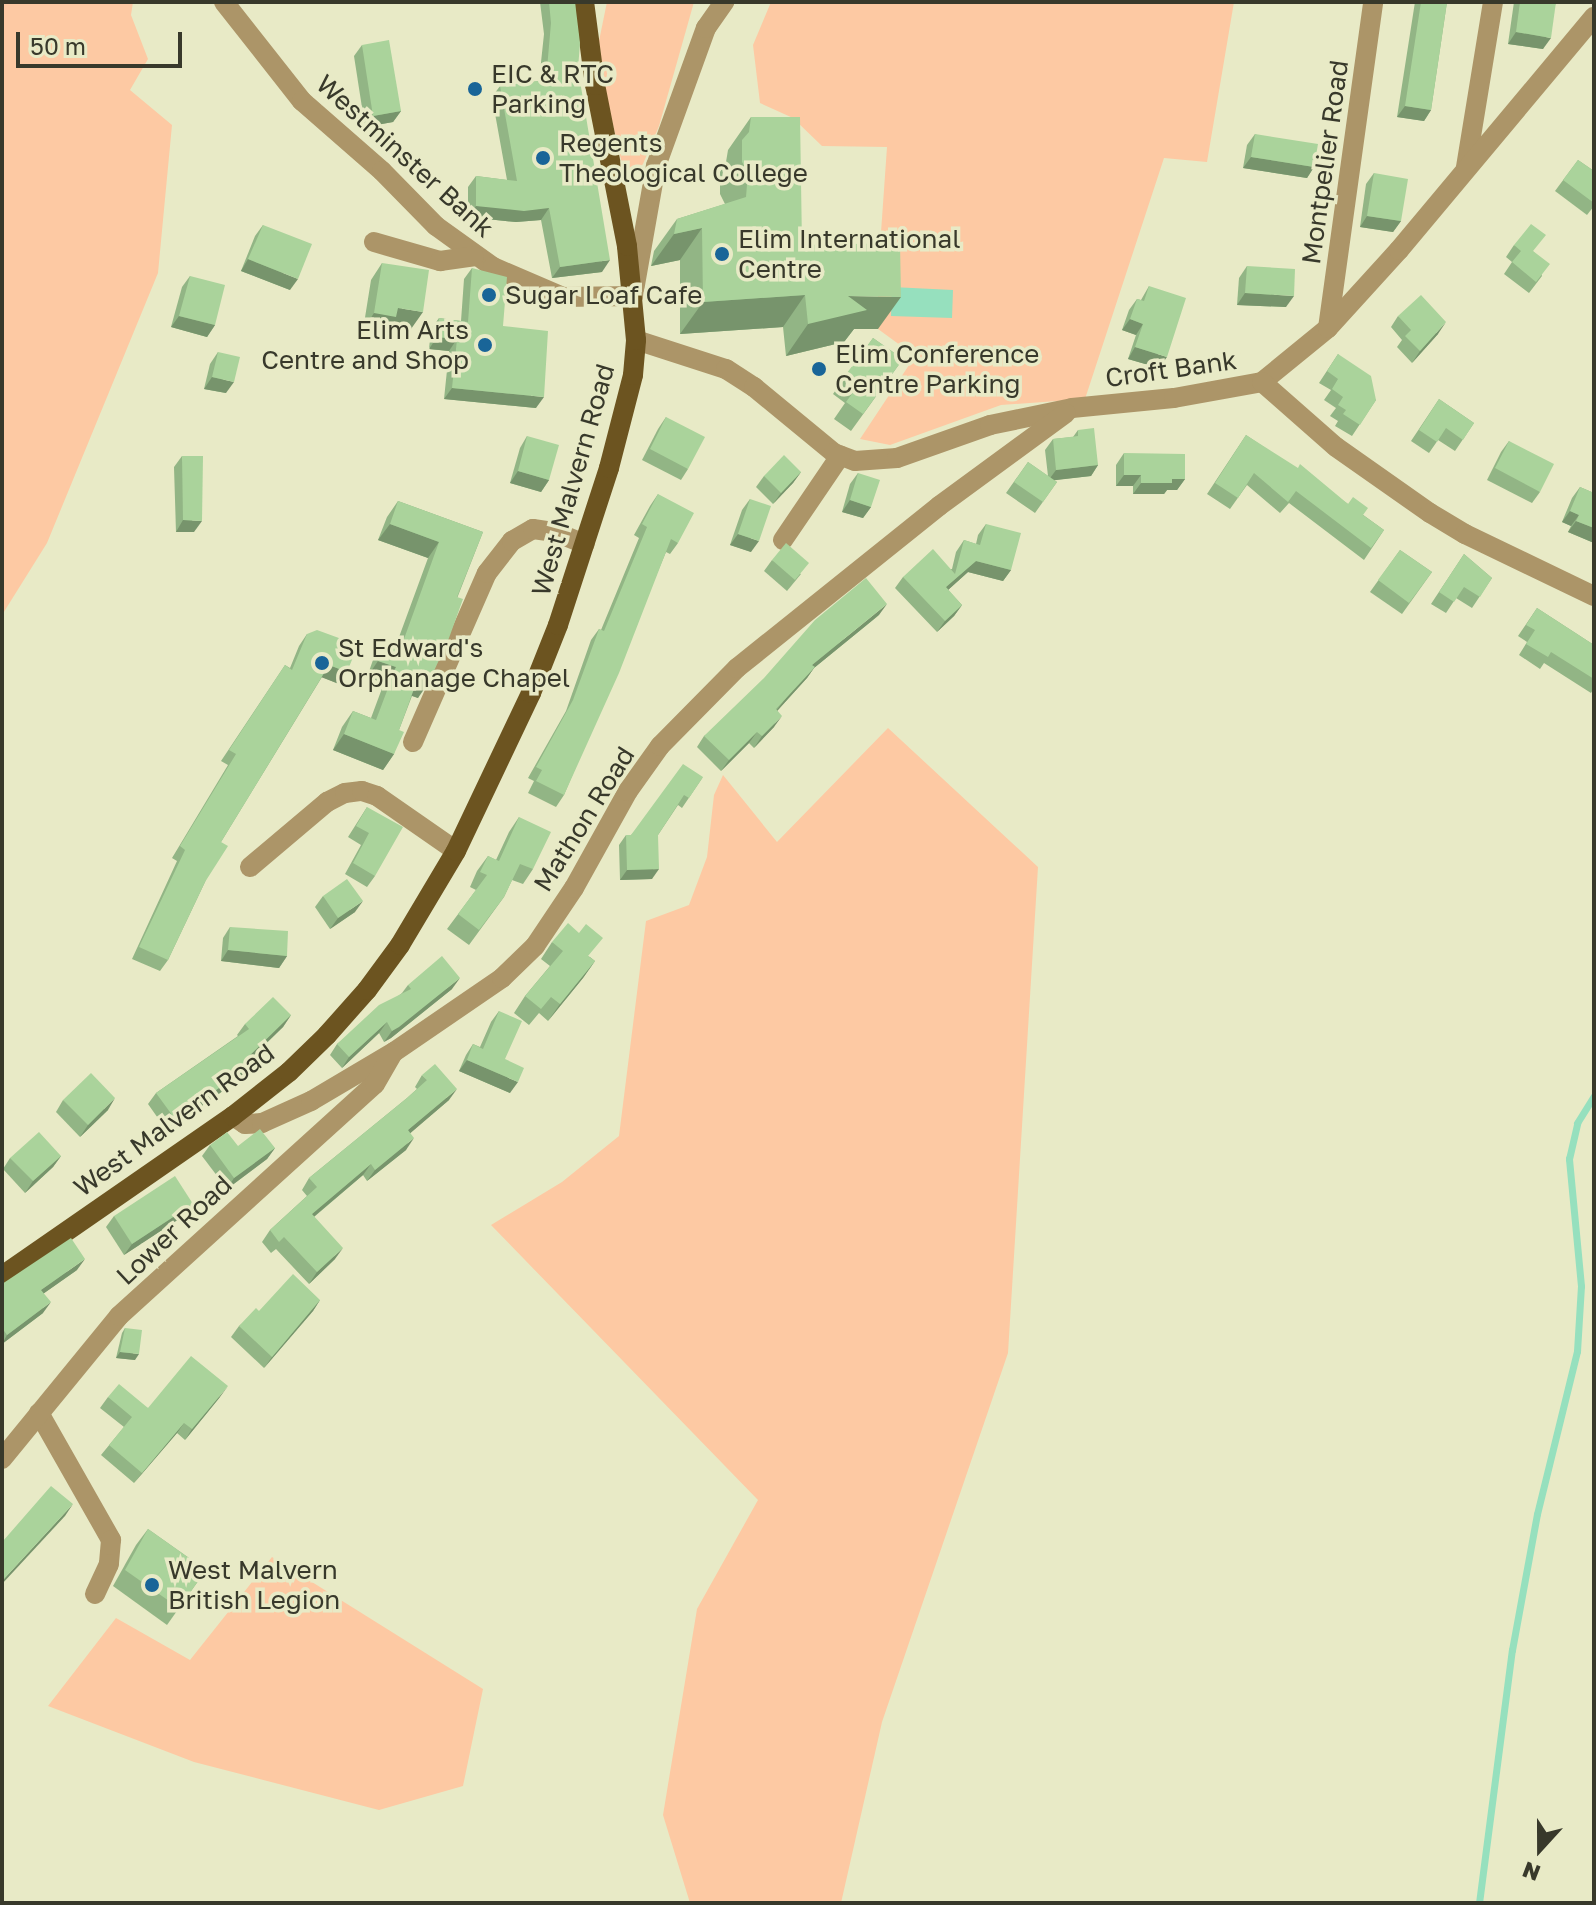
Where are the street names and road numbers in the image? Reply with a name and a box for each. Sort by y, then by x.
street label: Montpelier Road [1295,58,1355,266]
street label: Westminster Bank [310,68,500,244]
street label: Croft Bank [1103,344,1239,394]
street label: West Malvern Road [525,360,621,600]
street label: Mathon Road [527,741,641,897]
street label: West Malvern Road [68,1037,280,1203]
street label: Lower Road [110,1169,238,1291]

